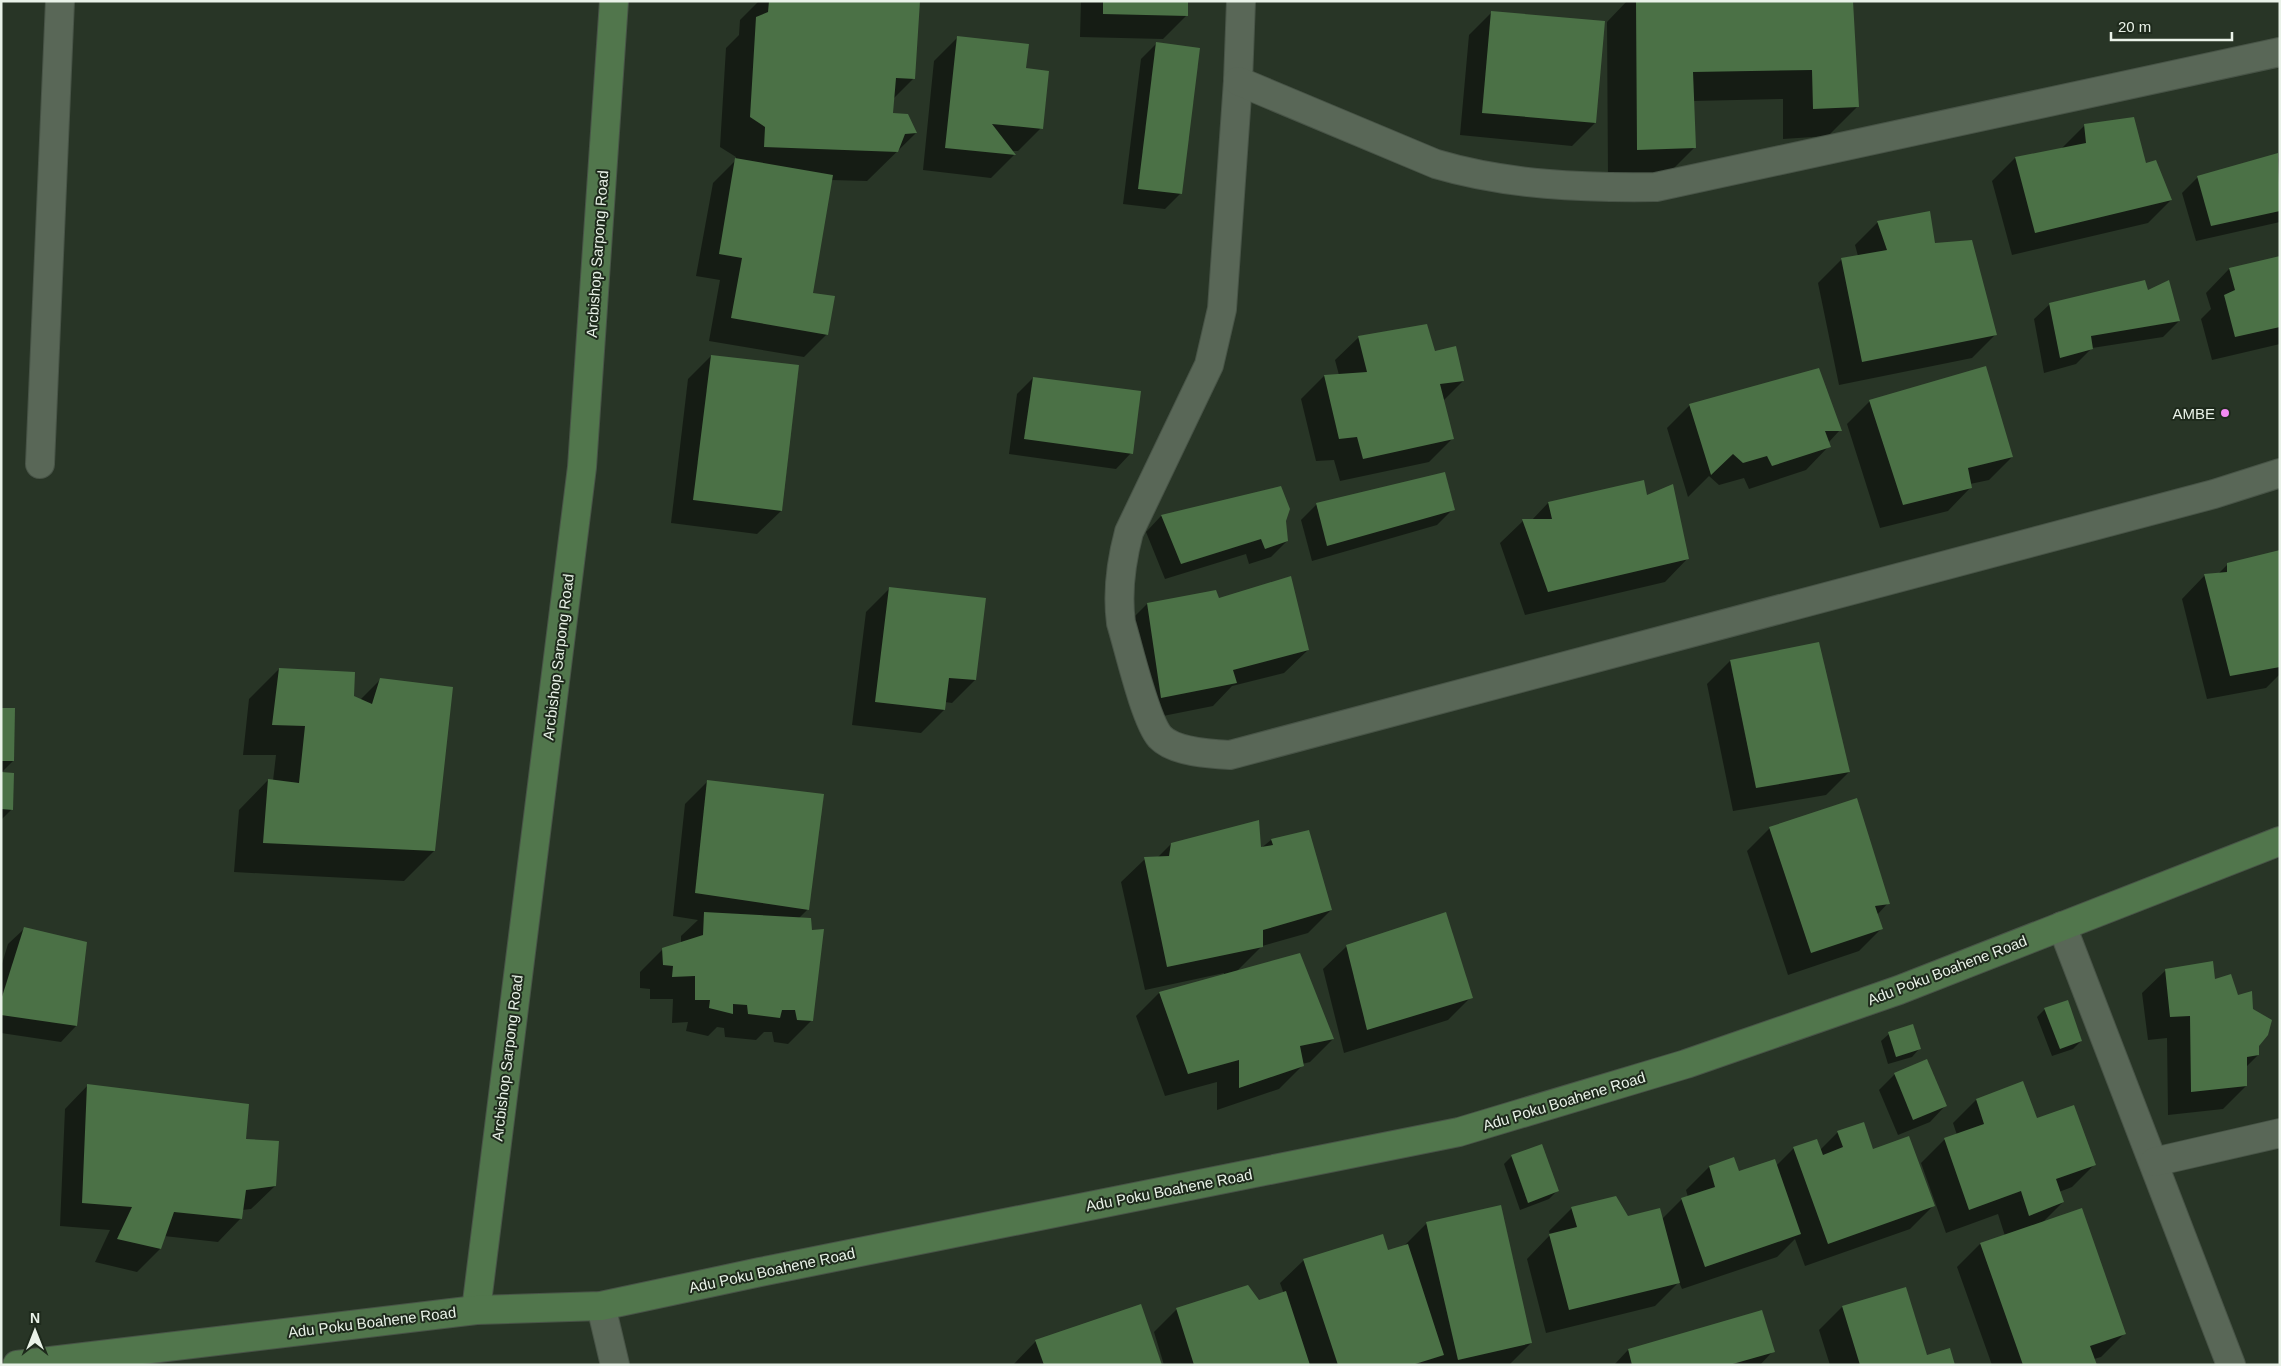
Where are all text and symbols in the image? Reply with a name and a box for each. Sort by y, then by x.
scale bar [2111,10,2232,42]
text: 20 m [2118,18,2151,35]
street label: Arcbishop Sarpong Road [583,170,611,338]
place label: AMBE [2172,405,2215,422]
marker: AMBE [2219,407,2231,419]
street label: Arcbishop Sarpong Road [539,573,577,741]
street label: Adu Poku Boahene Road [1865,932,2029,1008]
street label: Arcbishop Sarpong Road [488,974,526,1142]
street label: Adu Poku Boahene Road [1481,1068,1647,1134]
street label: Adu Poku Boahene Road [1084,1166,1254,1214]
street label: Adu Poku Boahene Road [687,1244,857,1296]
street label: Adu Poku Boahene Road [287,1303,457,1341]
north arrow [10,1306,60,1356]
text: N [30,1310,40,1326]

